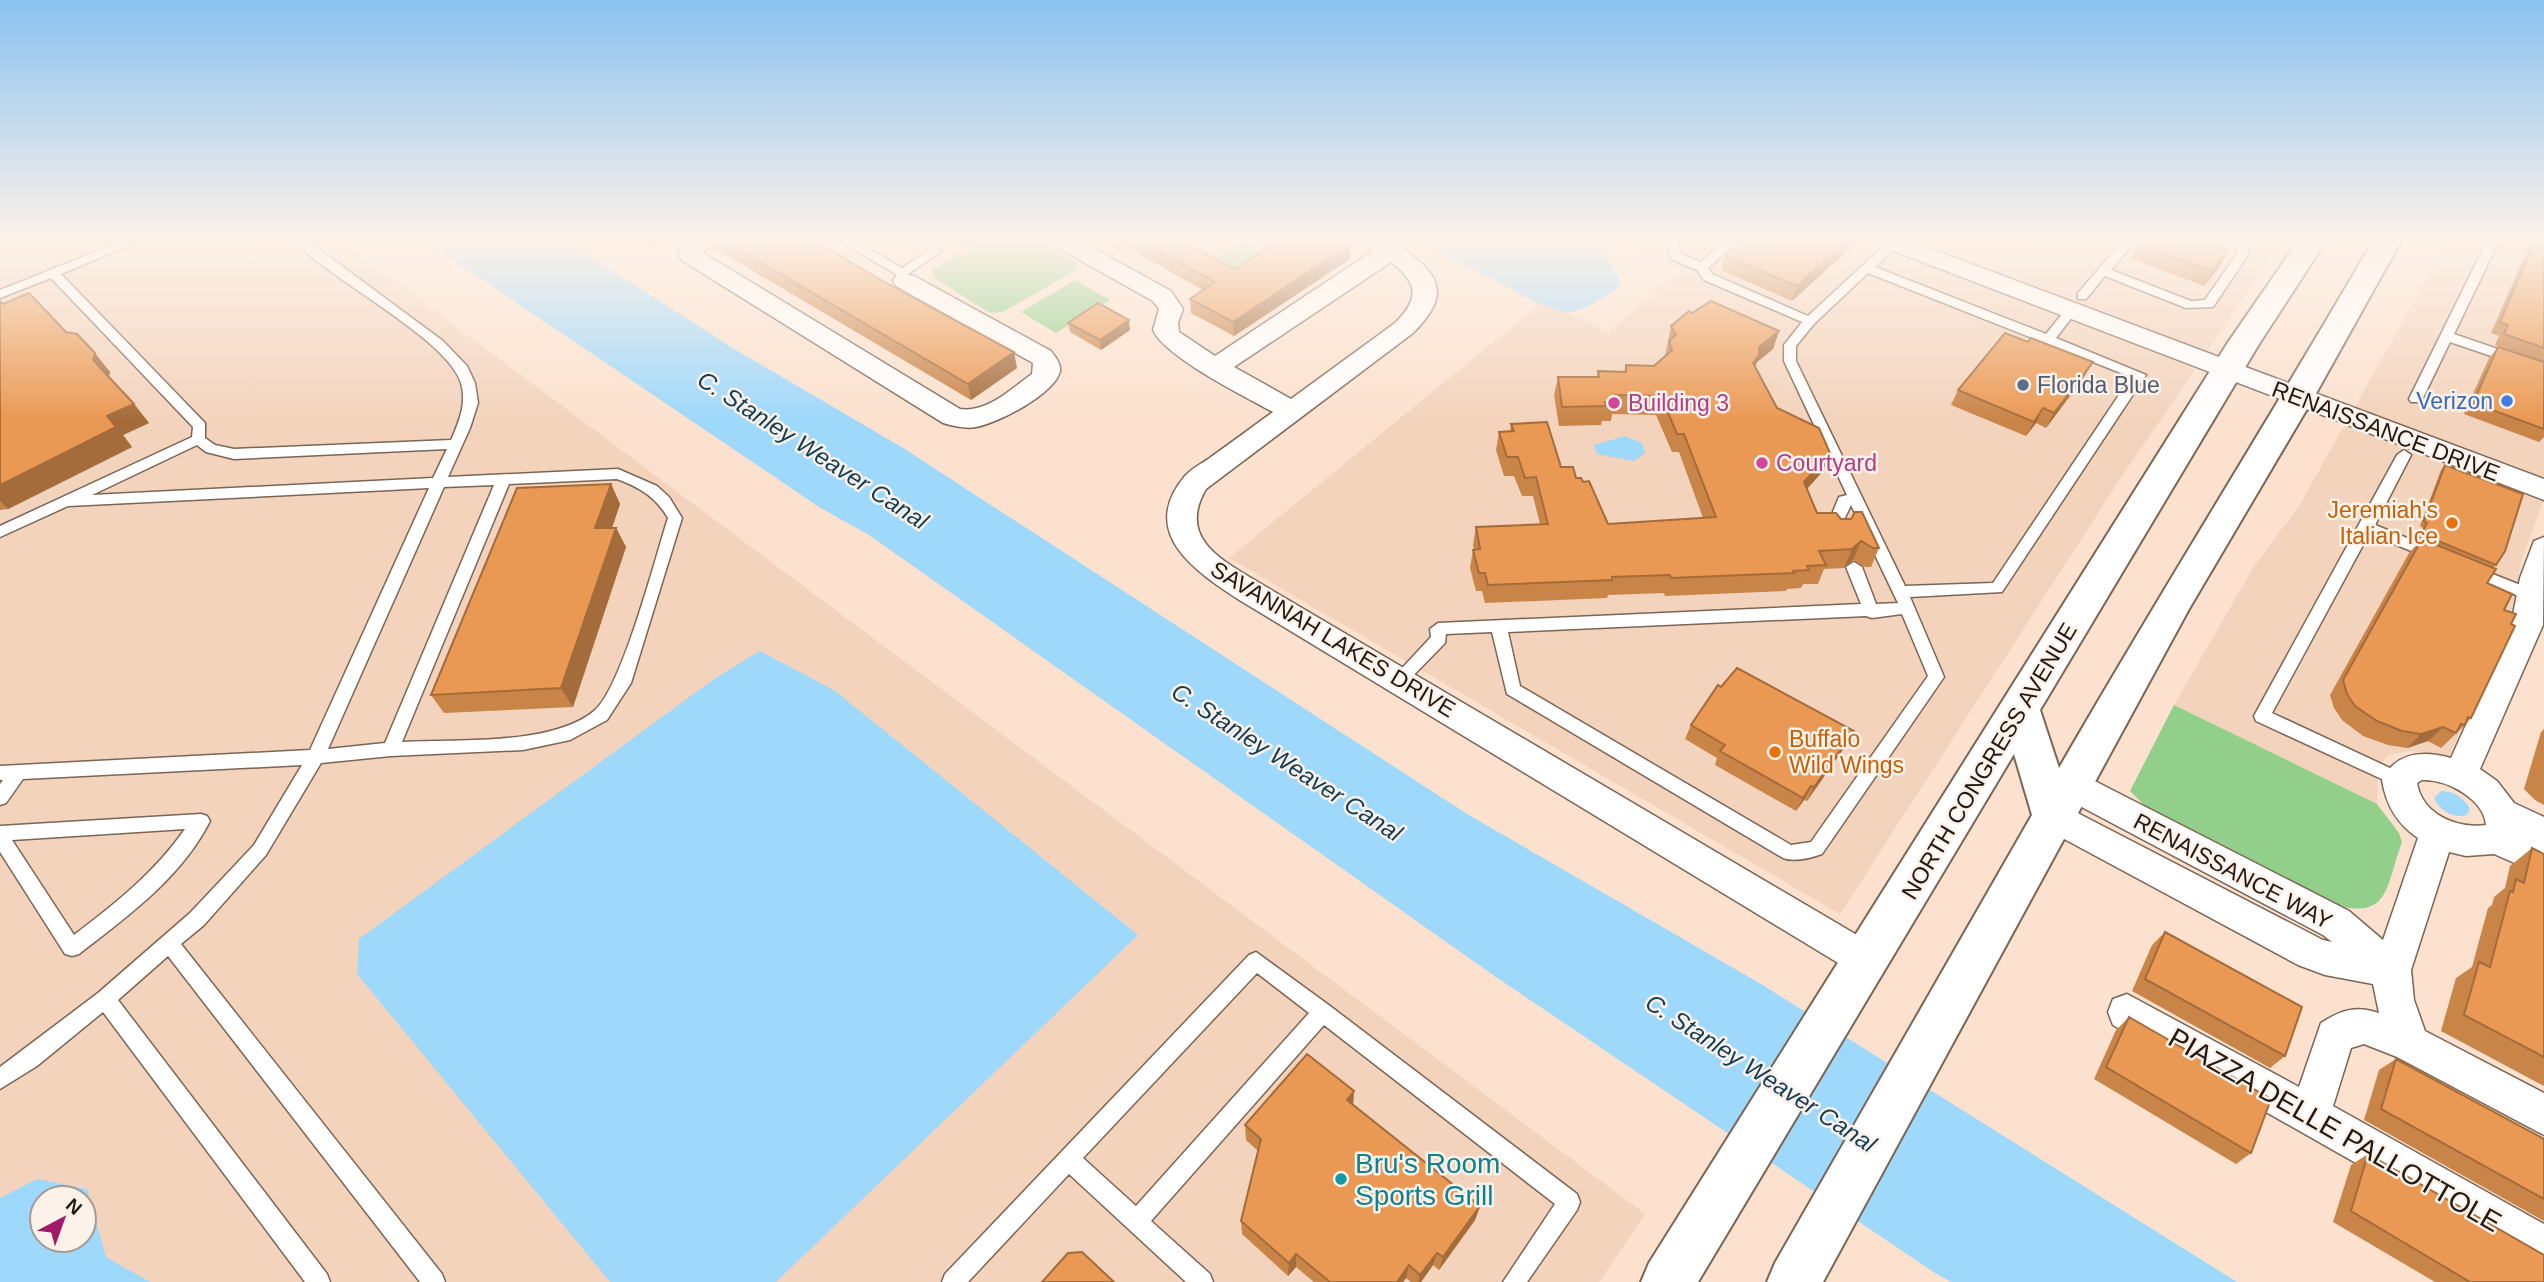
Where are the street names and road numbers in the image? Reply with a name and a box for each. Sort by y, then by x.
street label: RENAISSANCE DRIVE [2269,376,2503,486]
street label: SAVANNAH LAKES DRIVE [1206,556,1460,722]
street label: NORTH CONGRESS AVENUE [1896,618,2082,904]
street label: RENAISSANCE WAY [2129,808,2337,934]
street label: PIAZZA DELLE PALLOTTOLE [2163,1022,2507,1238]

